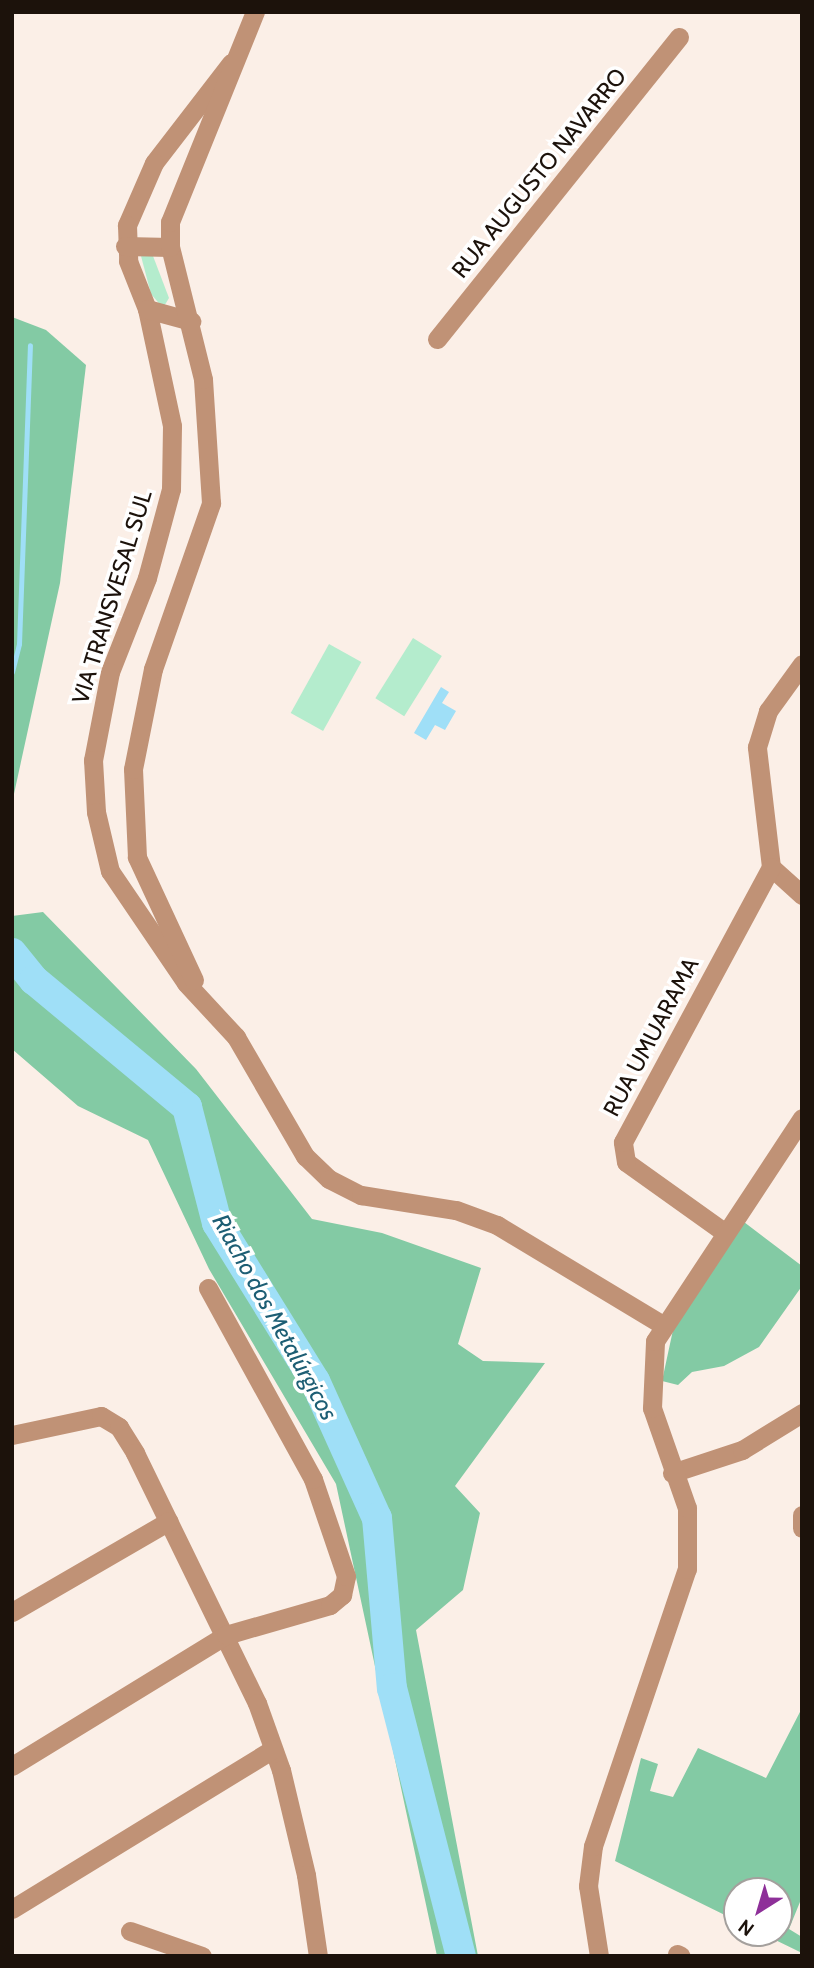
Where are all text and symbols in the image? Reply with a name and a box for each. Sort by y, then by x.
street label: RUA AUGUSTO NAVARRO [446,63,632,283]
street label: VIA TRANSVESAL SUL [66,487,158,707]
street label: RUA UMUARAMA [598,953,704,1121]
water label: Riacho dos Metalúrgicos [206,1209,344,1425]
north arrow [723,1877,793,1947]
text: N [734,1914,759,1941]

